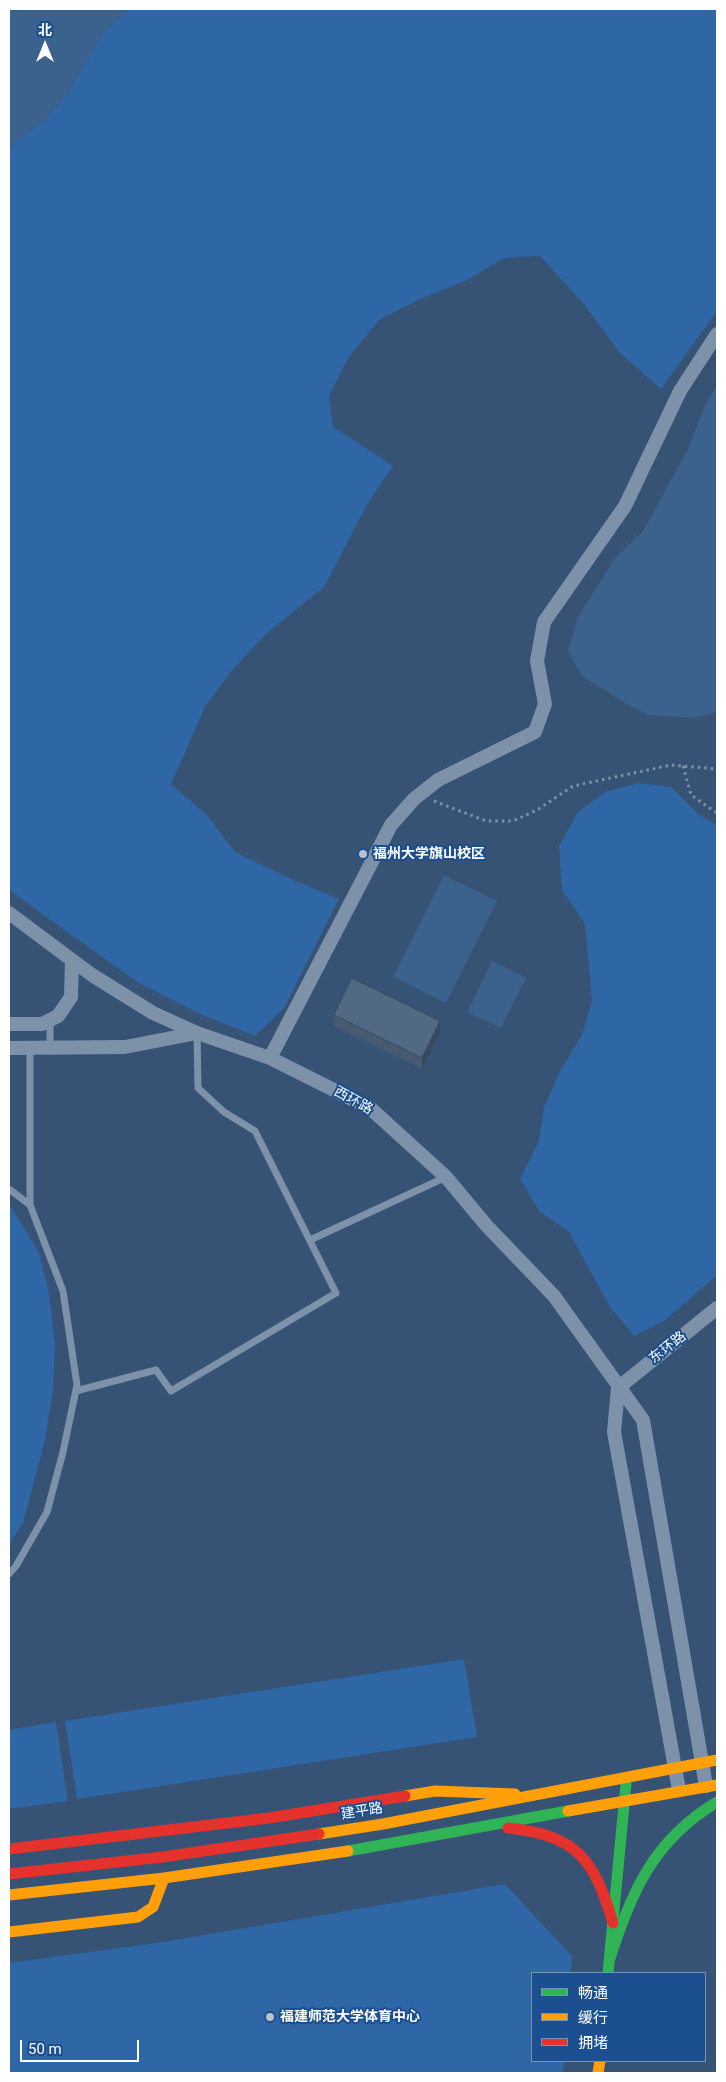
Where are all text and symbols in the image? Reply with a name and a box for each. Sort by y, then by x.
north arrow [20,20,70,70]
text: 北 [38,22,52,38]
place label: 福州大学旗山校区 [373,846,485,862]
marker: 福州大学旗山校区 [357,848,369,860]
street label: 西环路 [331,1083,375,1119]
street label: 东环路 [646,1328,690,1368]
street label: 建平路 [340,1800,384,1824]
legend [531,1972,706,2062]
text: 畅通 [578,1984,608,2002]
place label: 福建师范大学体育中心 [280,2009,420,2025]
text: 缓行 [578,2009,608,2027]
marker: 福建师范大学体育中心 [264,2011,276,2023]
scale bar [22,2030,141,2062]
text: 拥堵 [578,2034,608,2052]
text: 50 m [28,2040,62,2058]

